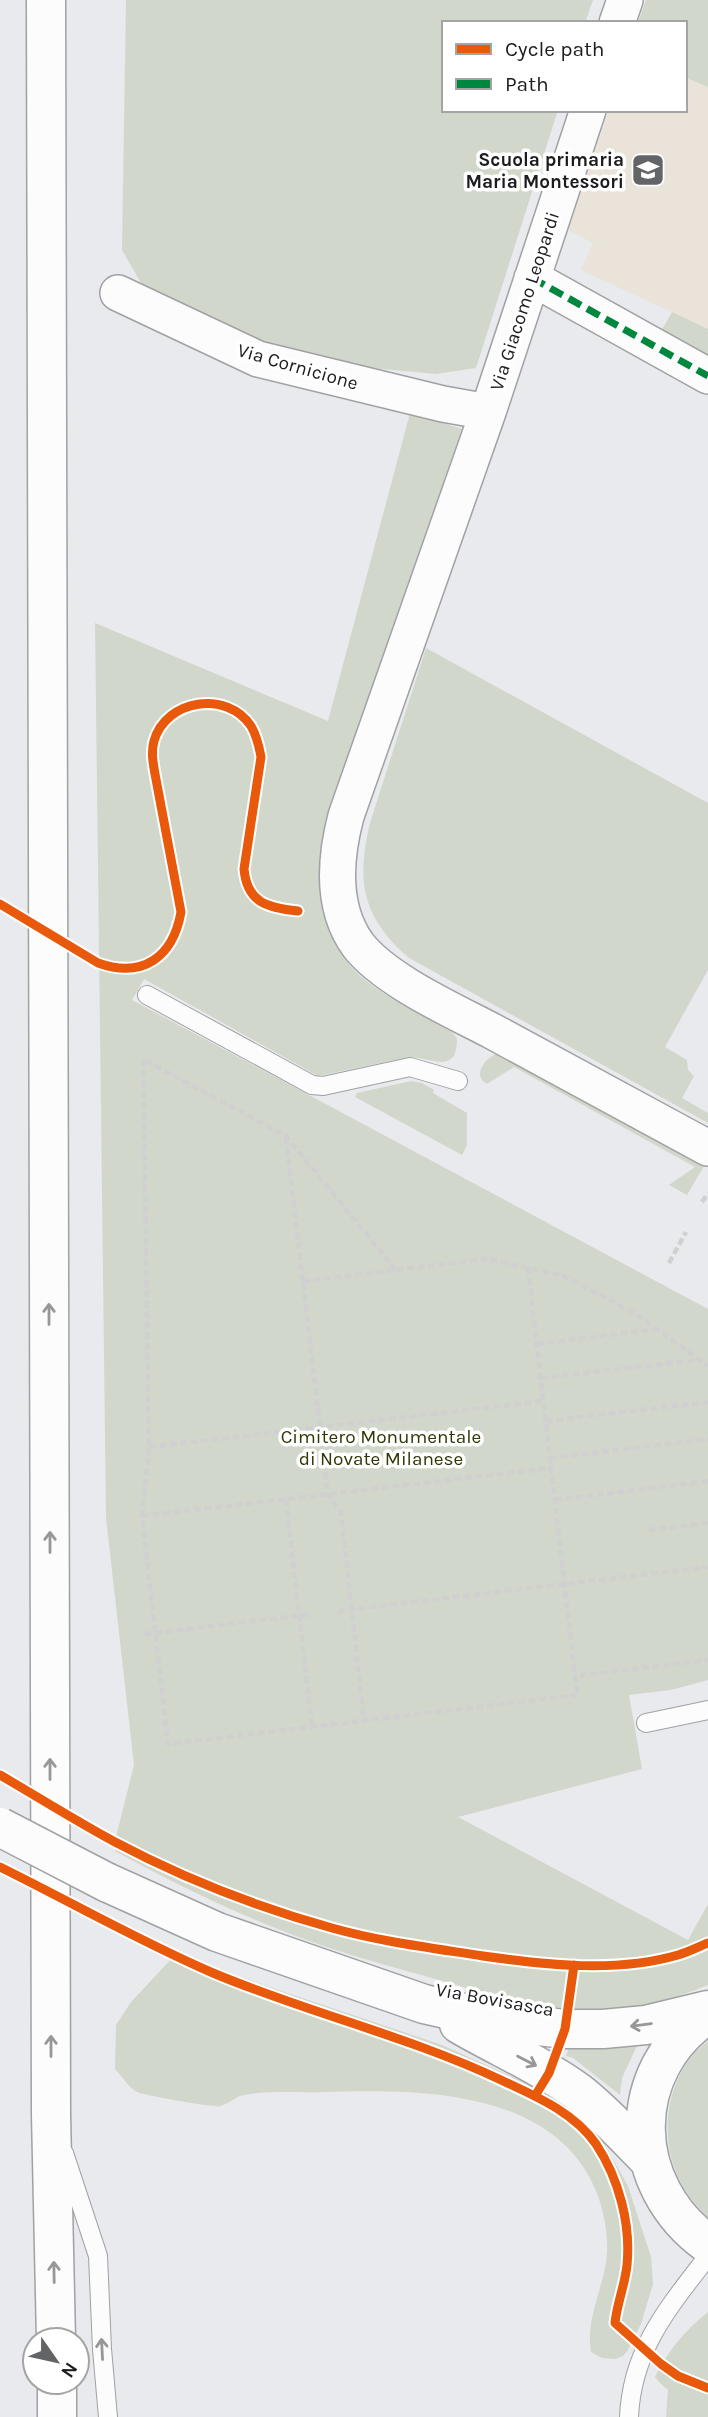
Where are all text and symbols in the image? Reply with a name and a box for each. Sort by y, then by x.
legend [442,21,687,112]
text: Cycle path [505,37,605,61]
text: Path [505,72,549,96]
place label: Scuola primaria Maria Montessori [465,149,624,193]
school or university icon: Scuola primaria Maria Montessori [629,151,667,189]
street label: Via Giacomo Leopardi [486,209,564,394]
street label: Via Cornicione [235,339,361,395]
one-way arrow [42,1303,56,1326]
park label: Cimitero Monumentale di Novate Milanese [281,1426,481,1470]
one-way arrow [43,1530,57,1553]
one-way arrow [43,1758,57,1781]
street label: Via Bovisasca [434,1979,556,2021]
one-way arrow [630,2018,653,2031]
one-way arrow [44,2034,58,2057]
one-way arrow [516,2055,537,2069]
one-way arrow [48,2261,61,2284]
north arrow [21,2326,91,2396]
one-way arrow [95,2338,108,2361]
text: N [56,2358,82,2382]

